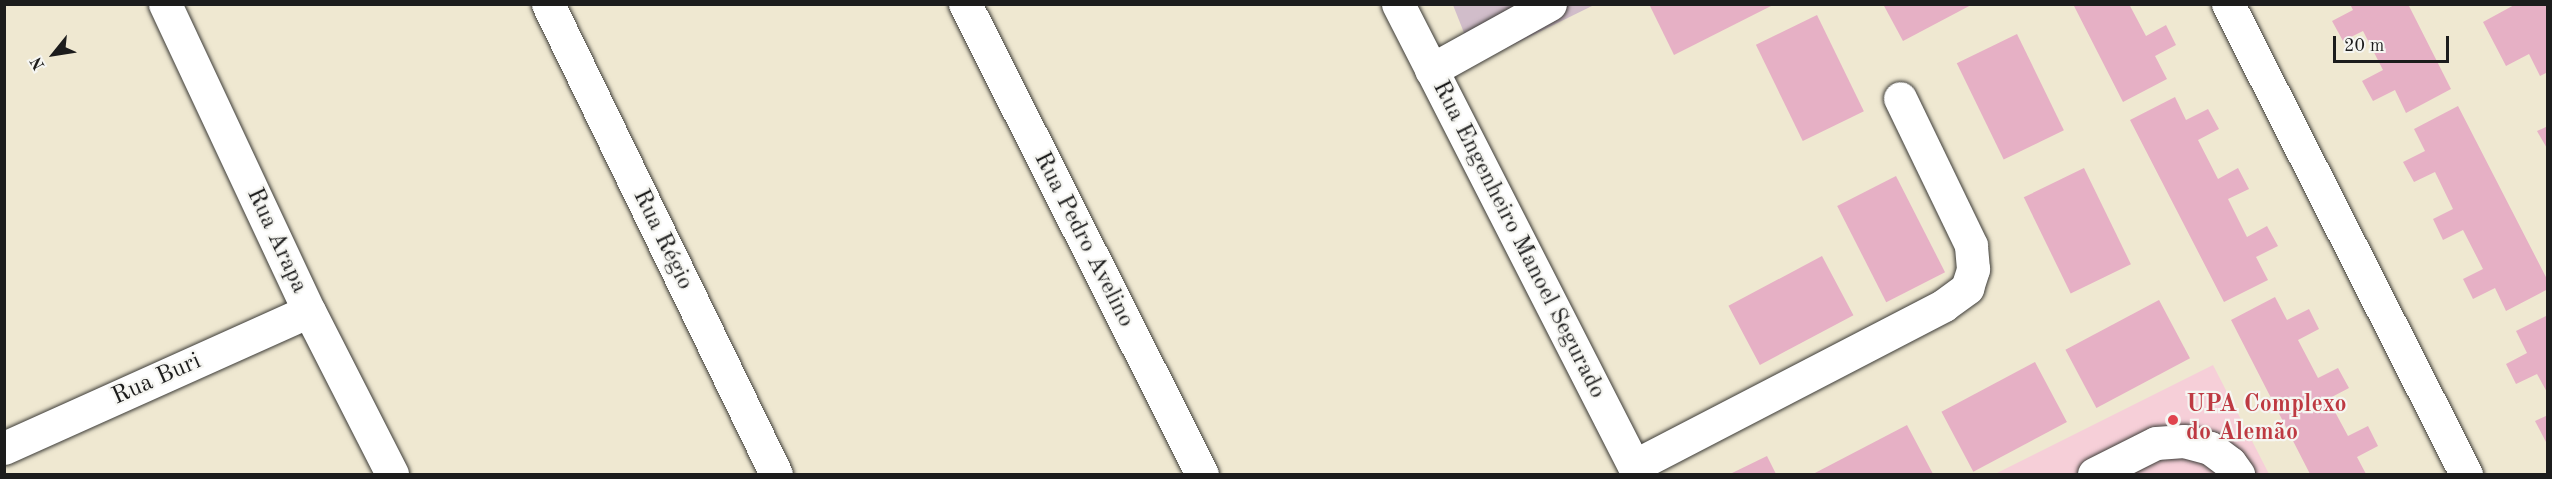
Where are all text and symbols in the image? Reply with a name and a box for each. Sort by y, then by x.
north arrow [24,24,84,84]
scale bar [2336,24,2452,62]
text: 20 m [2344,37,2384,55]
text: N [28,54,48,72]
street label: Rua Engenheiro Manoel Segurado [1425,76,1611,404]
street label: Rua Pedro Avelino [1026,148,1140,332]
street label: Rua Arapa [239,184,313,298]
street label: Rua Régio [625,185,699,295]
street label: Rua Buri [108,348,206,412]
place label: UPA Complexo do Alemão [2186,392,2347,448]
marker: UPA Complexo do Alemão [2164,411,2182,429]

